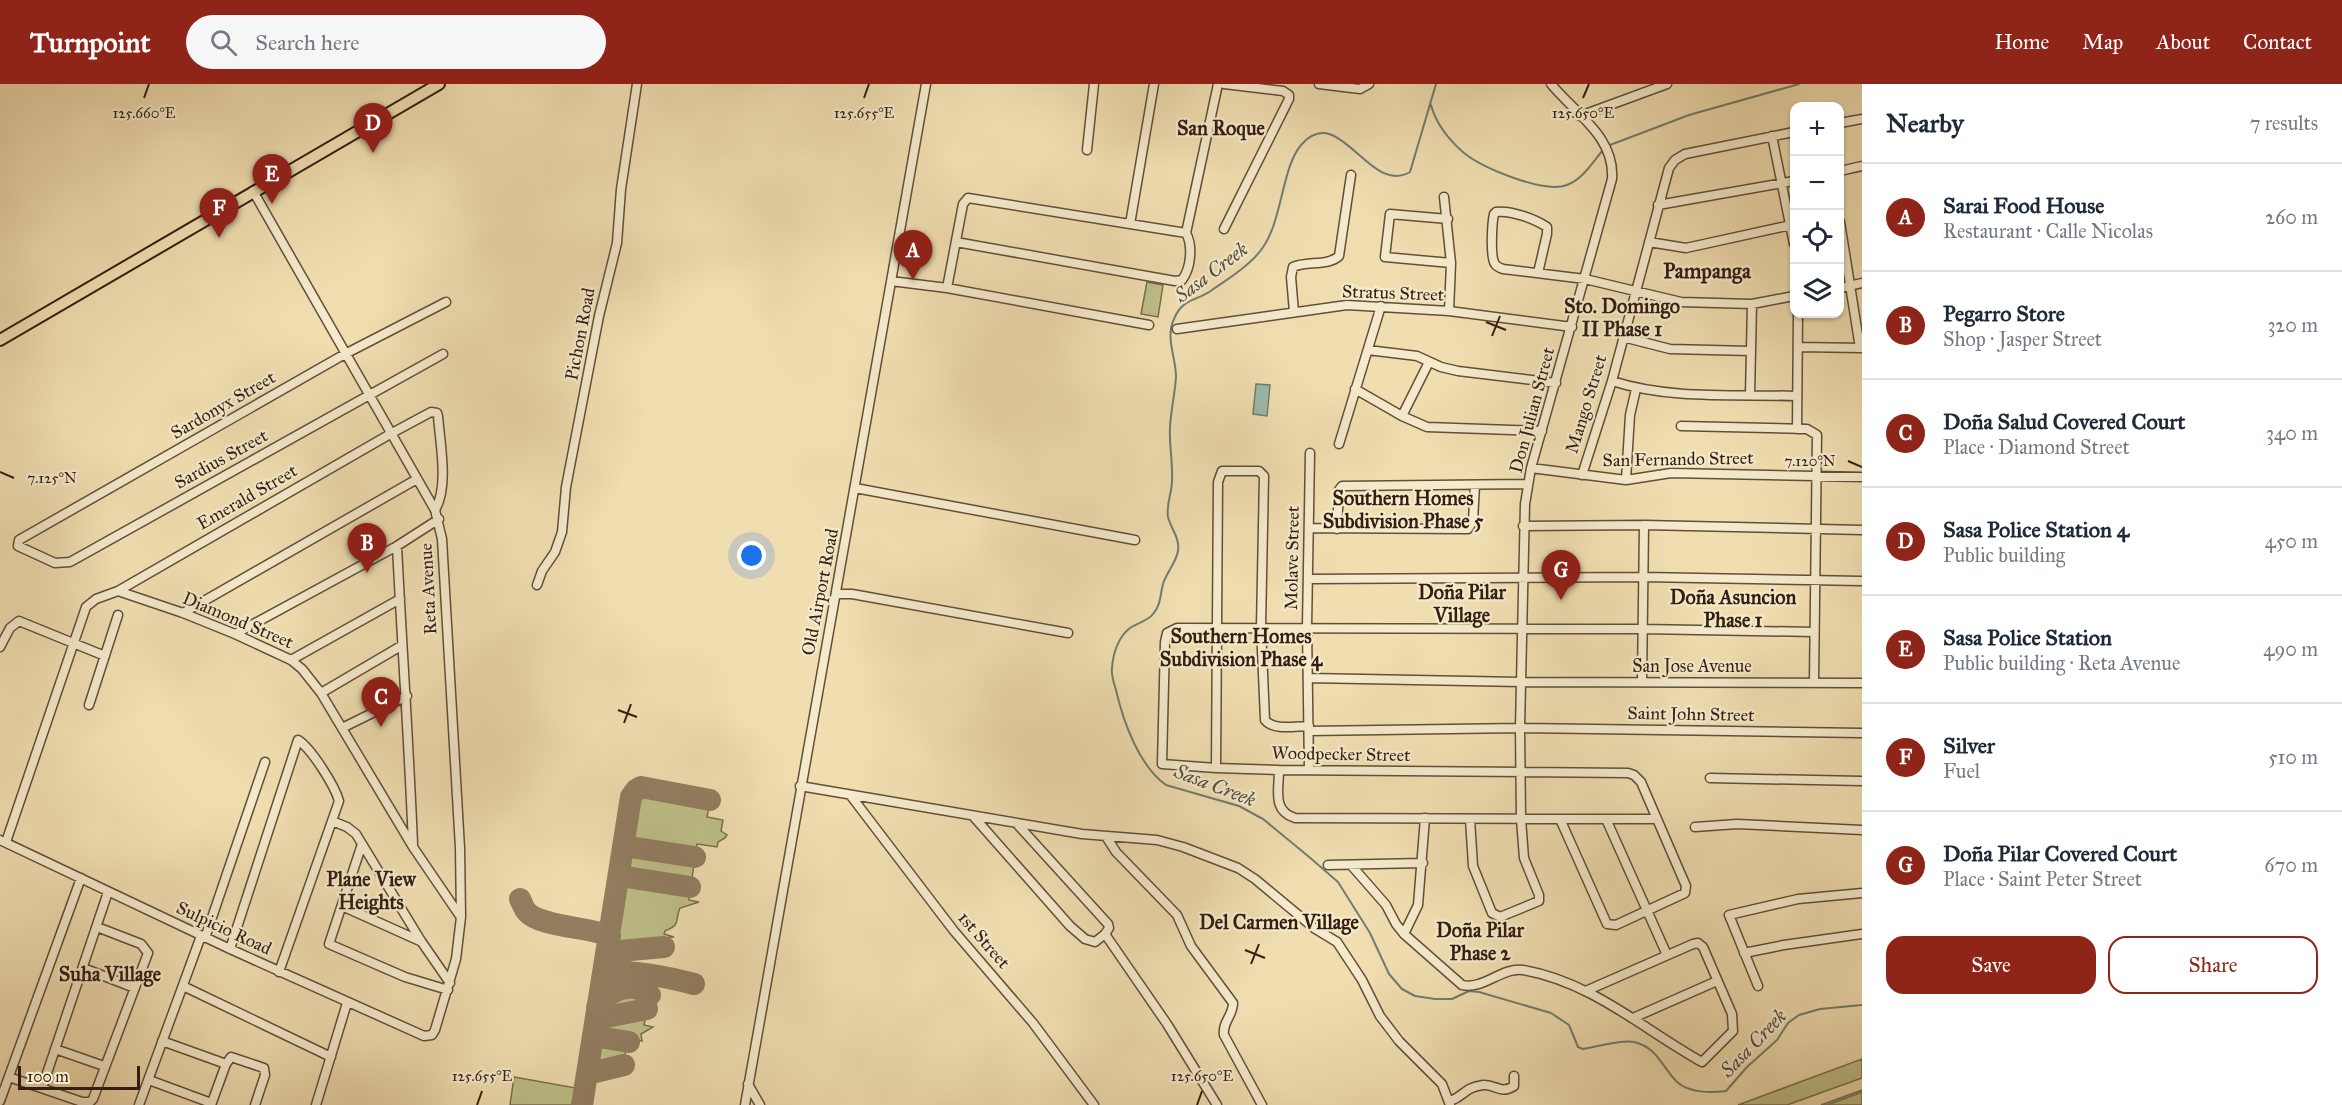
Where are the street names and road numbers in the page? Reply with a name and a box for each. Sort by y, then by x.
street label: Stratus Street [1342,280,1445,306]
street label: Pichon Road [560,286,600,382]
street label: Don Julian Street [1505,344,1560,476]
street label: Mango Street [1561,351,1613,456]
street label: Sardonyx Street [167,366,280,444]
street label: Sardius Street [171,424,272,494]
street label: San Fernando Street [1602,447,1754,471]
street label: Emerald Street [193,459,302,535]
street label: Molave Street [1280,505,1304,610]
street label: Old Airport Road [797,527,843,657]
street label: Reta Avenue [415,543,441,635]
street label: Diamond Street [179,587,297,653]
street label: San Jose Avenue [1632,655,1752,678]
street label: Saint John Street [1627,702,1755,727]
street label: Woodpecker Street [1271,742,1411,766]
street label: Sulpicio Road [173,896,275,960]
street label: 1st Street [953,907,1015,974]

